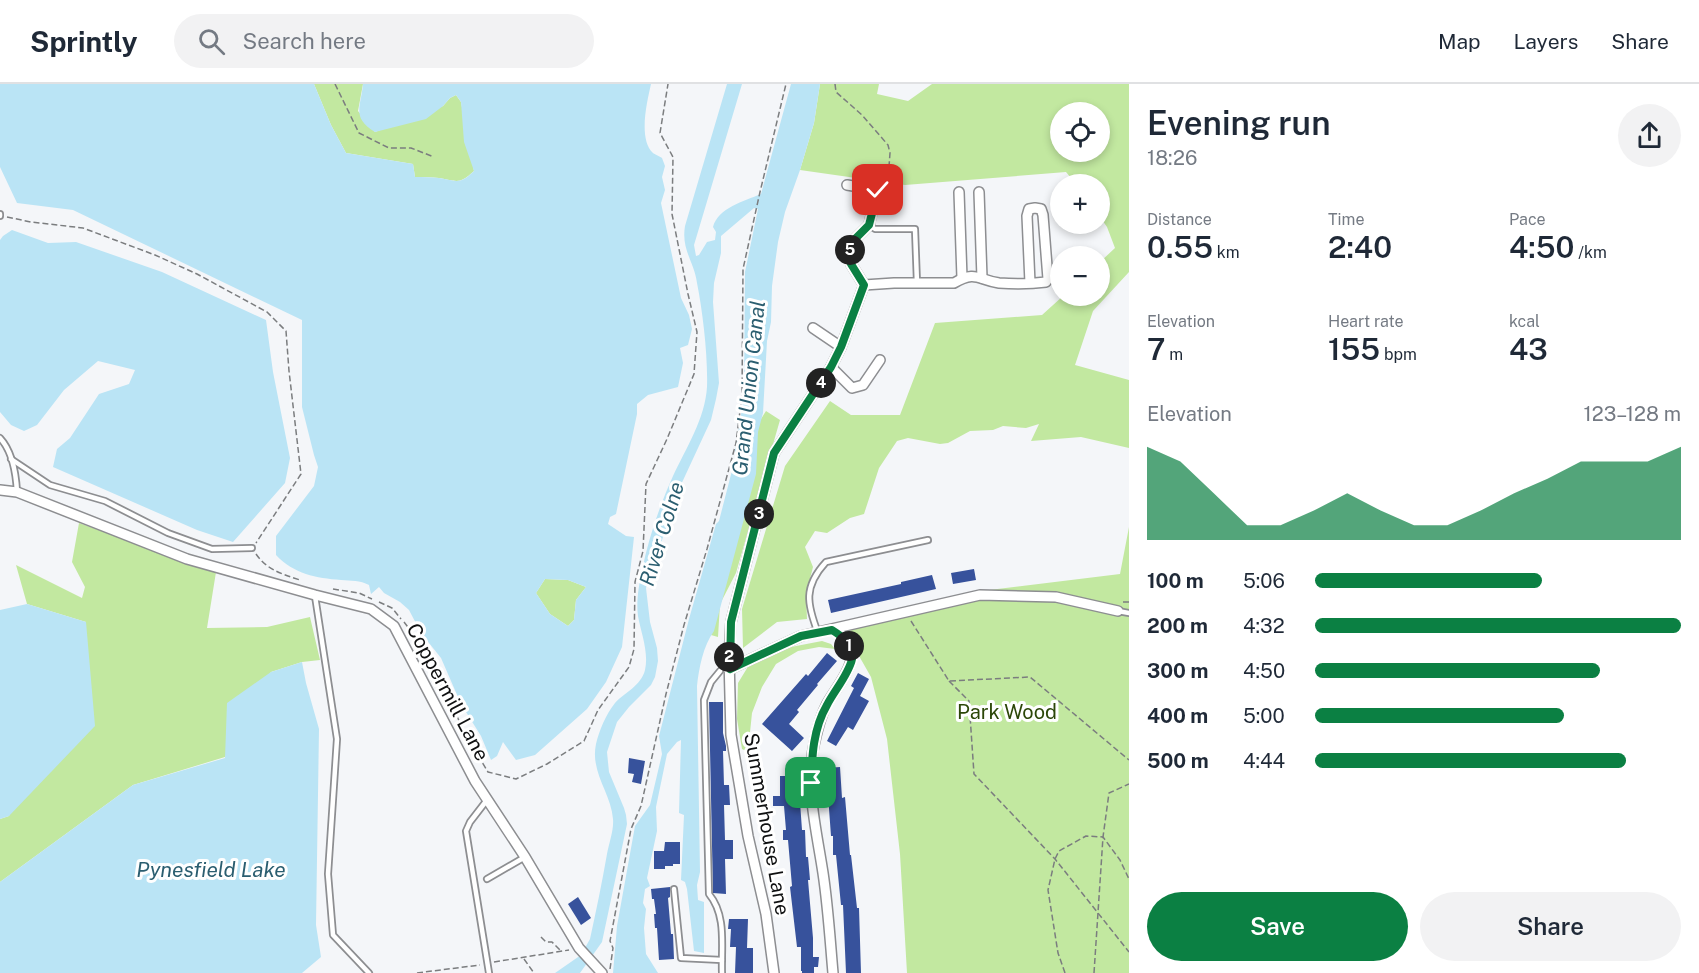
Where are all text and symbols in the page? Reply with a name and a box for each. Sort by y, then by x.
search box [174,14,594,68]
text: Sprintly [30,25,138,58]
icon: search [195,25,228,58]
text: Search here [243,28,366,54]
text: Map [1438,29,1481,54]
text: Layers [1514,29,1578,54]
text: Share [1611,29,1669,54]
map controls [1050,102,1110,306]
button: locate [1050,102,1110,162]
text: Evening run [1147,104,1330,142]
button: share [1618,104,1681,167]
text: 18:26 [1147,146,1197,170]
pin [852,164,903,215]
icon: check [861,173,894,206]
button: + [1050,174,1110,234]
text: Distance [1147,210,1212,229]
text: Time [1328,210,1364,229]
text: Pace [1509,210,1546,229]
text: 0.55 [1147,229,1213,265]
text: 2:40 [1328,229,1392,265]
text: 4:50 [1509,229,1574,265]
pin: 5 [835,235,865,265]
text: 5 [845,240,855,259]
text: km [1213,243,1240,262]
text: /km [1574,243,1607,262]
button: − [1050,246,1110,306]
water label: Grand Union Canal [727,299,770,477]
text: Elevation [1147,312,1215,331]
text: Heart rate [1328,312,1404,331]
text: kcal [1509,312,1540,331]
text: 7 [1147,331,1165,367]
text: 155 [1328,331,1380,367]
text: 43 [1509,331,1548,367]
text: m [1165,345,1183,364]
text: bpm [1380,345,1417,364]
pin: 4 [806,368,836,398]
text: 4 [816,373,826,392]
text: Elevation [1147,402,1232,426]
text: 123–128 m [1584,402,1681,426]
water label: River Colne [634,479,689,589]
pin: 3 [744,499,774,529]
text: 3 [754,504,764,523]
text: 100 m [1147,569,1204,593]
text: 5:06 [1243,569,1285,593]
text: 200 m [1147,614,1208,638]
text: 4:32 [1243,614,1285,638]
street label: Coppermill Lane [402,619,494,765]
pin: 1 [834,631,864,661]
text: 1 [846,636,852,655]
pin: 2 [714,642,744,672]
text: 2 [724,647,734,666]
text: 300 m [1147,659,1208,683]
text: 4:50 [1243,659,1285,683]
park label: Park Wood [957,700,1057,724]
text: 400 m [1147,704,1208,728]
text: 5:00 [1243,704,1285,728]
street label: Summerhouse Lane [739,731,795,917]
text: 500 m [1147,749,1209,773]
text: 4:44 [1243,749,1285,773]
pin [785,757,836,808]
icon: arrive [794,766,827,799]
water label: Pynesfield Lake [136,857,286,882]
button: Save [1147,892,1408,961]
button: Share [1420,892,1681,961]

